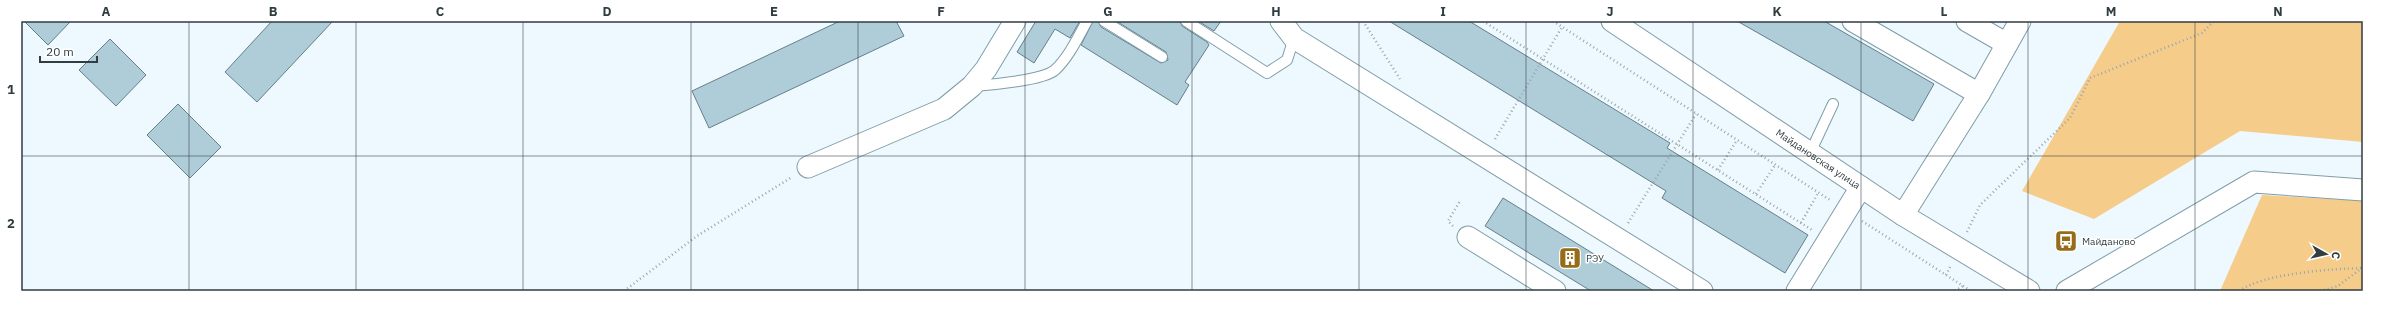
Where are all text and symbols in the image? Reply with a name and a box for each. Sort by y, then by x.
text: A [102,3,111,20]
text: B [269,3,278,20]
text: C [436,3,445,20]
text: D [602,3,612,20]
text: E [770,3,778,20]
text: F [937,3,945,20]
text: G [1103,3,1113,20]
text: H [1271,3,1281,20]
text: I [1440,3,1446,20]
text: J [1606,3,1614,20]
text: K [1772,3,1782,20]
text: L [1941,3,1948,20]
text: M [2106,3,2116,20]
text: N [2273,3,2283,20]
scale bar [40,38,97,64]
text: 20 m [46,44,74,59]
text: 1 [7,81,15,98]
street label: Майдановская улица [1774,126,1864,192]
text: 2 [7,215,15,232]
bus stop icon: Майданово [2053,228,2079,254]
north arrow [2306,234,2346,274]
place label: Майданово [2082,235,2136,248]
building icon: РЭУ [1557,245,1583,271]
text: С [2328,251,2343,260]
place label: РЭУ [1586,252,1604,265]

